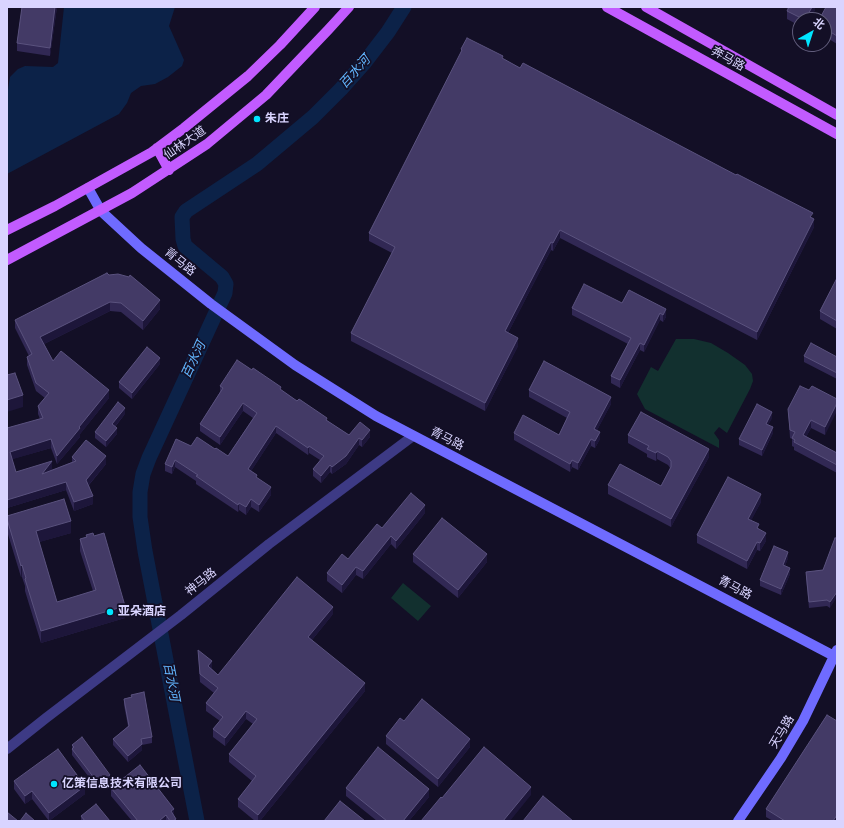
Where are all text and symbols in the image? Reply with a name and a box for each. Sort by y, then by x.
north arrow [792,12,832,52]
text: 北 [810,14,828,32]
street label: 奔马路 [709,44,747,74]
water label: 百水河 [336,52,374,92]
place label: 朱庄 [265,112,289,126]
marker: 朱庄 [252,114,262,124]
street label: 仙林大道 [161,123,209,163]
street label: 青马路 [161,245,199,279]
water label: 百水河 [179,339,209,381]
street label: 青马路 [428,424,466,454]
street label: 神马路 [182,565,220,599]
street label: 青马路 [716,573,754,603]
place label: 亚朵酒店 [118,605,166,619]
marker: 亚朵酒店 [105,607,115,617]
water label: 百水河 [160,661,182,703]
street label: 天马路 [767,713,797,751]
place label: 亿策信息技术有限公司 [62,777,182,791]
marker: 亿策信息技术有限公司 [49,779,59,789]

